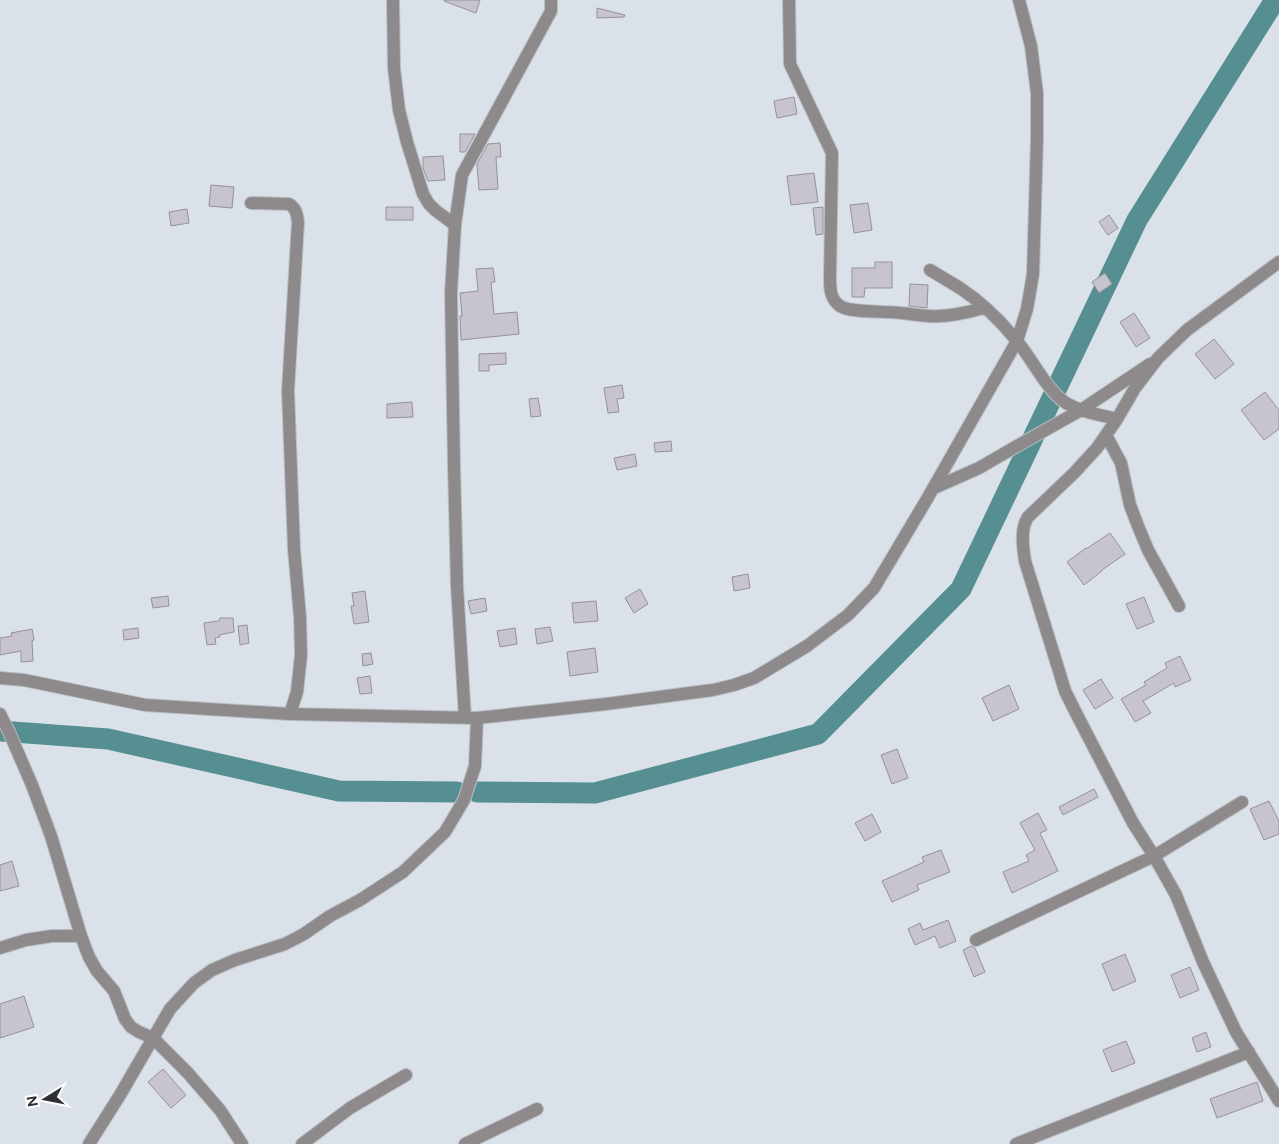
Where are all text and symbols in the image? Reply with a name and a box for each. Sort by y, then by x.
north arrow [20,1074,70,1124]
text: N [23,1094,42,1108]

